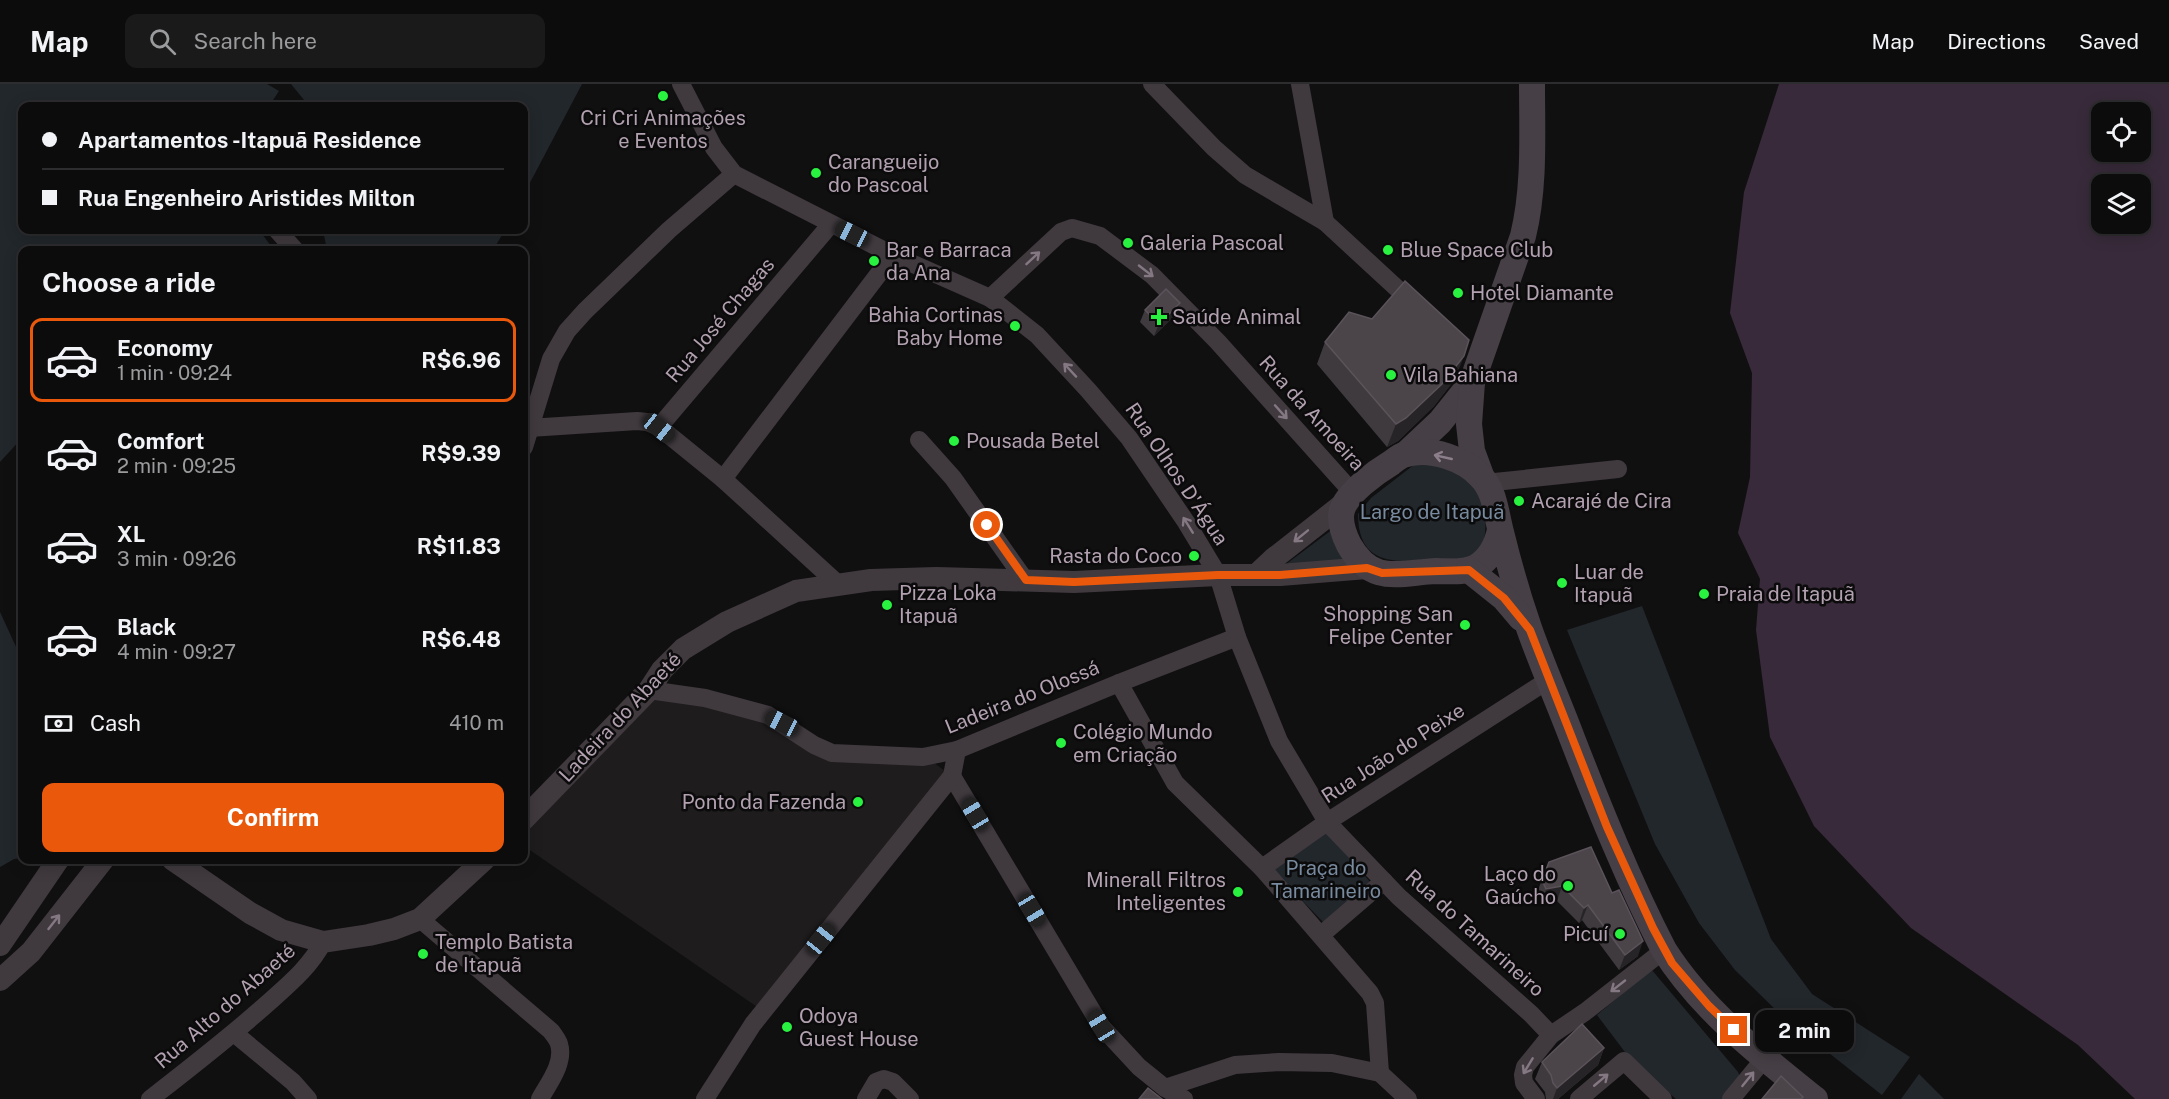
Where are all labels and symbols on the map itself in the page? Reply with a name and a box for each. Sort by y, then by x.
marker: Cri Cri Animações e Eventos [656,89,670,103]
place label: Cri Cri Animações e Eventos [580,106,746,153]
place label: Carangueijo do Pascoal [828,150,939,197]
marker: Carangueijo do Pascoal [809,166,823,180]
car [832,218,872,250]
place label: Galeria Pascoal [1140,231,1284,255]
marker: Galeria Pascoal [1121,236,1135,250]
place label: Bar e Barraca da Ana [886,238,1012,285]
place label: Blue Space Club [1400,238,1553,262]
marker: Blue Space Club [1381,243,1395,257]
one-way arrow [1025,251,1040,265]
street label: Rua José Chagas [661,253,779,387]
marker: Bar e Barraca da Ana [867,254,881,268]
one-way arrow [1138,265,1154,278]
place label: Hotel Diamante [1470,281,1614,305]
marker: Hotel Diamante [1451,286,1465,300]
place label: Bahia Cortinas Baby Home [868,303,1003,350]
place label: Saúde Animal [1172,305,1301,329]
marker: Saúde Animal [1150,308,1168,326]
marker: Bahia Cortinas Baby Home [1008,319,1022,333]
street label: Rua da Amoeira [1254,351,1370,475]
one-way arrow [1063,363,1077,378]
place label: Vila Bahiana [1403,363,1518,387]
marker: Vila Bahiana [1384,368,1398,382]
street label: Rua Olhos D'Água [1120,398,1234,550]
one-way arrow [1274,404,1288,419]
car [639,410,679,446]
place label: Pousada Betel [966,429,1100,453]
marker: Pousada Betel [947,434,961,448]
one-way arrow [1434,450,1453,462]
place label: Acarajé de Cira [1531,489,1672,513]
marker: Acarajé de Cira [1512,494,1526,508]
park label: Largo de Itapuã [1360,500,1504,524]
route start [973,511,1000,538]
one-way arrow [1181,517,1193,534]
one-way arrow [1293,530,1309,543]
place label: Rasta do Coco [1049,544,1182,568]
marker: Rasta do Coco [1187,549,1201,563]
place label: Luar de Itapuã [1574,560,1644,607]
marker: Luar de Itapuã [1555,576,1569,590]
place label: Pizza Loka Itapuã [899,581,997,628]
place label: Praia de Itapuã [1716,582,1855,606]
marker: Praia de Itapuã [1697,587,1711,601]
marker: Pizza Loka Itapuã [880,598,894,612]
place label: Shopping San Felipe Center [1323,602,1453,649]
marker: Shopping San Felipe Center [1458,618,1472,632]
street label: Ladeira do Abaeté [554,647,686,787]
street label: Ladeira do Olossá [941,655,1103,739]
street label: Rua João do Peixe [1317,698,1469,808]
car [762,707,802,739]
place label: Colégio Mundo em Criação [1073,720,1213,767]
marker: Colégio Mundo em Criação [1054,736,1068,750]
place label: Ponto da Fazenda [682,790,846,814]
car [958,794,992,834]
marker: Ponto da Fazenda [851,795,865,809]
park label: Praça do Tamarineiro [1271,856,1381,903]
place label: Laço do Gaúcho [1484,862,1556,909]
street label: Rua do Tamarineiro [1401,864,1549,1002]
place label: Minerall Filtros Inteligentes [1086,868,1226,915]
marker: Laço do Gaúcho [1561,879,1575,893]
marker: Minerall Filtros Inteligentes [1231,885,1245,899]
car [1015,890,1049,930]
one-way arrow [48,915,60,931]
car [803,919,839,959]
place label: Picuí [1563,922,1609,946]
marker: Picuí [1613,927,1627,941]
place label: Templo Batista de Itapuã [435,930,573,977]
street label: Rua Alto do Abaeté [150,938,300,1074]
marker: Templo Batista de Itapuã [416,947,430,961]
one-way arrow [1611,980,1627,993]
place label: Odoya Guest House [799,1004,919,1051]
car [1084,1006,1118,1046]
callout: 2 min [1755,1009,1854,1051]
route end [1720,1016,1747,1043]
marker: Odoya Guest House [780,1020,794,1034]
one-way arrow [1522,1057,1534,1074]
one-way arrow [1741,1071,1754,1087]
one-way arrow [1593,1073,1608,1087]

